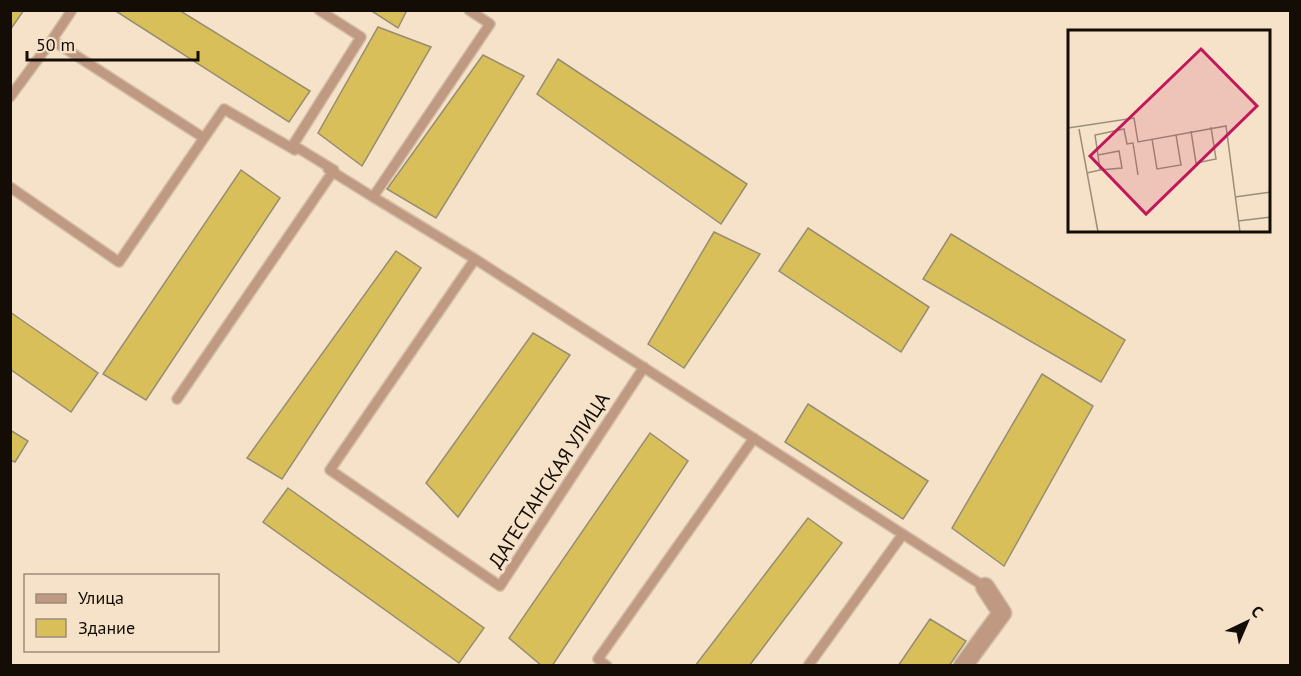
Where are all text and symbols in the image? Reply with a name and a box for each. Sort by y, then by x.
scale bar [27,24,198,62]
inset map [1068,30,1271,232]
text: 50 m [36,33,75,56]
street label: ДАГЕСТАНСКАЯ УЛИЦА [482,387,616,573]
legend [24,574,219,652]
text: Улица [78,586,124,609]
north arrow [1217,592,1277,652]
text: С [1247,601,1268,622]
text: Здание [78,616,135,639]

